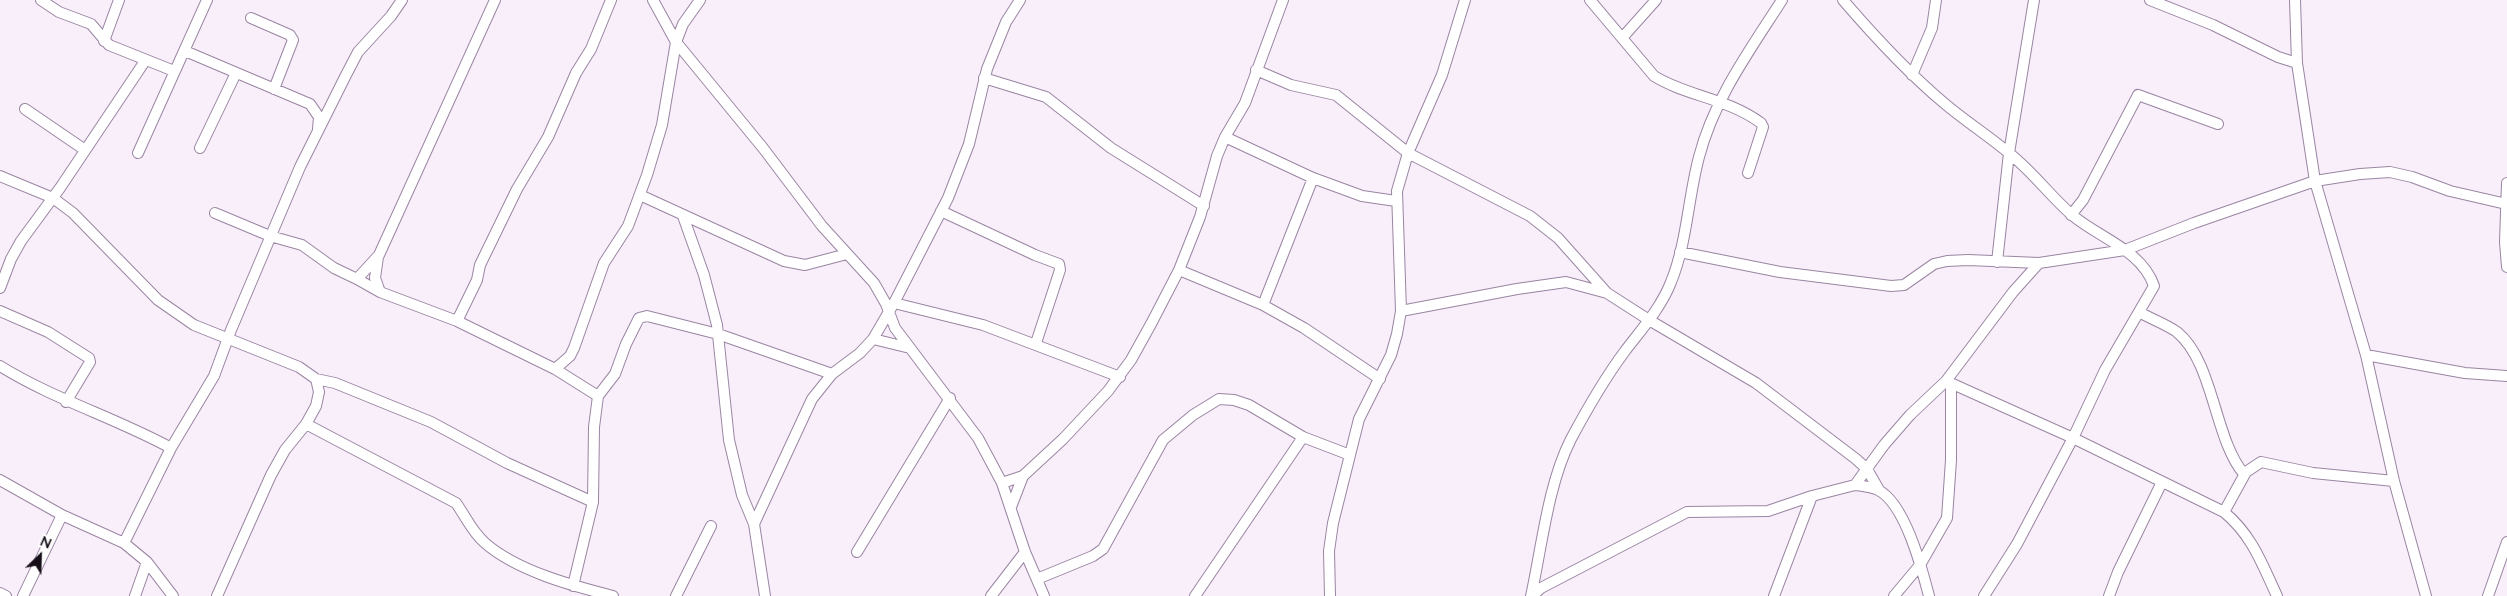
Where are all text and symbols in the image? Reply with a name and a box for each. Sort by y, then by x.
north arrow [15,531,65,581]
text: N [38,532,55,552]

